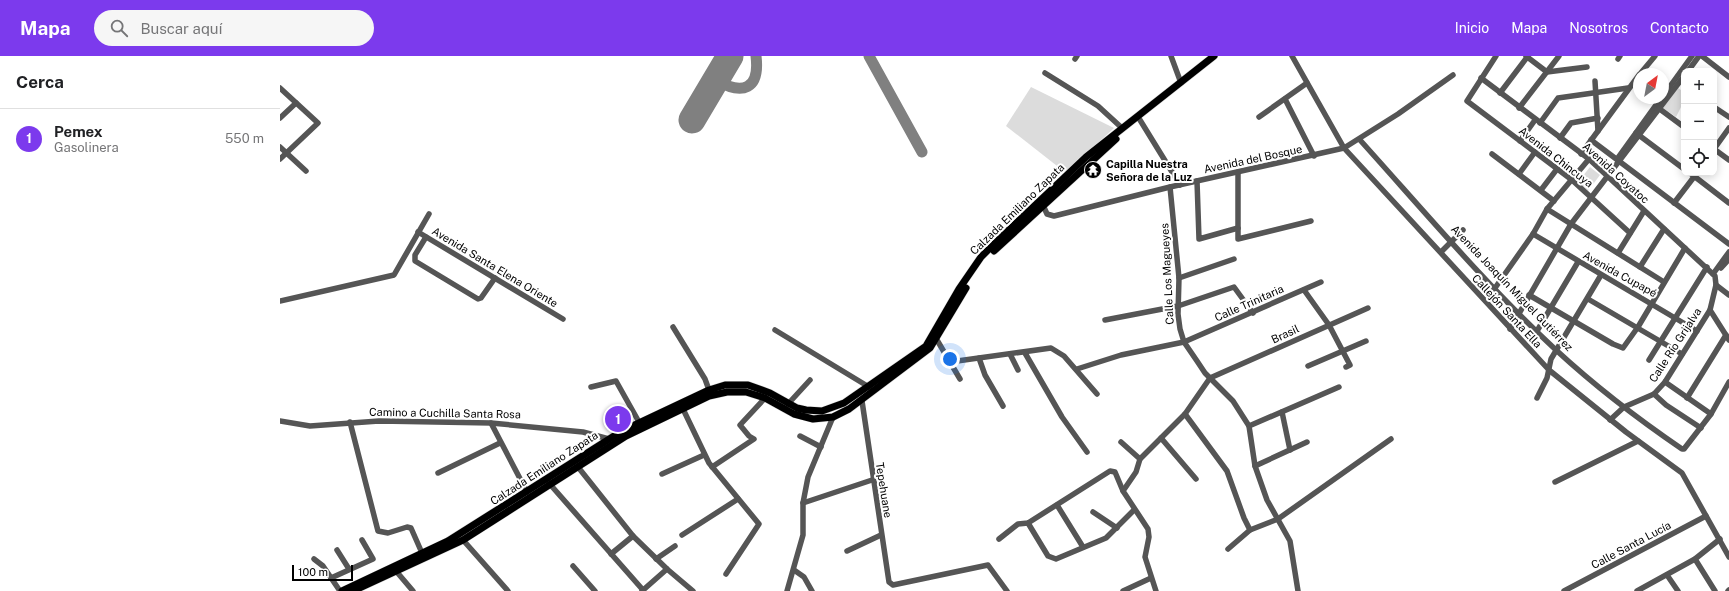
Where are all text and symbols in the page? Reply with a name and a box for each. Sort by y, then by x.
search box [94,10,374,46]
text: Mapa [20,17,70,39]
icon: search [108,17,130,39]
text: Buscar aquí [140,20,222,37]
text: Inicio [1455,20,1489,36]
text: Mapa [1511,20,1547,36]
text: Nosotros [1569,20,1628,36]
text: Contacto [1650,20,1709,36]
north arrow [1633,68,1669,104]
map controls [1681,68,1717,176]
button: + [1681,68,1717,104]
text: Cerca [16,72,64,92]
button: − [1681,104,1717,140]
text: Pemex [54,123,102,140]
street label: Avenida Chincuya [1517,124,1595,190]
text: 1 [26,131,32,146]
text: 550 m [225,131,264,146]
text: Gasolinera [54,140,119,155]
street label: Avenida Coyatoc [1580,140,1652,206]
button: locate [1681,140,1717,176]
street label: Avenida del Bosque [1203,143,1303,175]
place label: Capilla Nuestra Señora de la Luz [1106,158,1193,183]
temple icon: Capilla Nuestra Señora de la Luz [1083,160,1103,180]
street label: Calzada Emiliano Zapata [968,161,1066,257]
street label: Calle Los Magueyes [1158,222,1176,325]
street label: Avenida Joaquín Miguel Gutiérrez [1449,223,1575,353]
street label: Avenida Santa Elena Oriente [430,225,560,309]
street label: Avenida Cupapé [1581,249,1659,299]
street label: Callejón Santa Ella [1470,272,1544,350]
street label: Calle Trinitaria [1213,282,1285,324]
street label: Calle Río Grijalva [1647,306,1703,384]
street label: Brasil [1269,322,1301,346]
your location [940,349,960,369]
pin: 1 [605,404,631,434]
street label: Camino a Cuchilla Santa Rosa [369,406,521,420]
street label: Calzada Emiliano Zapata [488,429,600,507]
street label: Tepehuane [874,461,894,519]
street label: Calle Santa Lucía [1589,519,1673,571]
scale bar [292,563,353,582]
text: 100 m [298,566,328,578]

